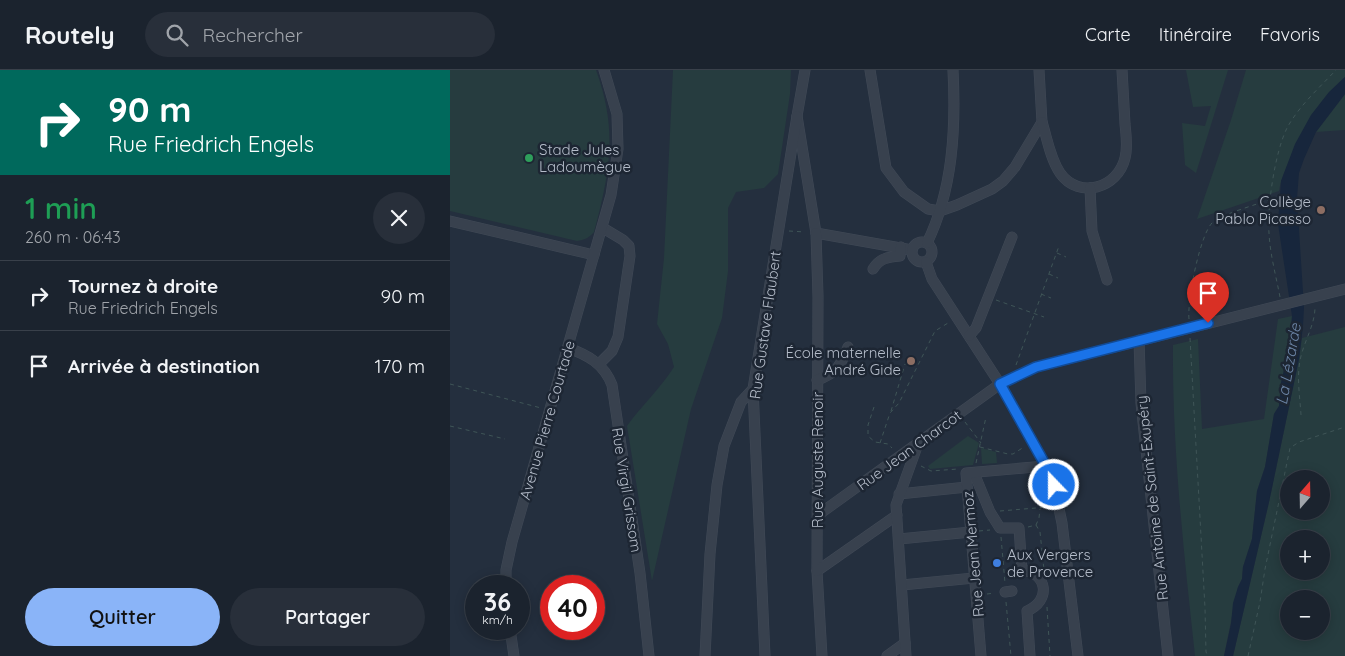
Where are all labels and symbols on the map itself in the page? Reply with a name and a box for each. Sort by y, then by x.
place label: Stade Jules Ladoumègue [539,140,631,176]
marker: Stade Jules Ladoumègue [523,152,535,164]
place label: Collège Pablo Picasso [1215,192,1311,228]
marker: Collège Pablo Picasso [1315,204,1327,216]
street label: Rue Gustave Flaubert [745,250,785,400]
pin [1187,272,1229,323]
water label: La Lézarde [1271,321,1305,406]
street label: Avenue Pierre Courtade [515,338,579,502]
place label: École maternelle André Gide [785,343,901,379]
marker: École maternelle André Gide [905,355,917,367]
street label: Rue Auguste Renoir [808,392,827,528]
street label: Rue Antoine de Saint-Exupéry [1132,395,1172,601]
street label: Rue Jean Charcot [853,406,965,494]
street label: Rue Virgil Grissom [608,426,646,554]
position arrow [1027,458,1079,510]
north arrow [1280,470,1330,520]
street label: Rue Jean Mermoz [958,490,988,618]
place label: Aux Vergers de Provence [1007,545,1093,581]
marker: Aux Vergers de Provence [991,557,1003,569]
speed limit sign: 40 [540,575,605,640]

